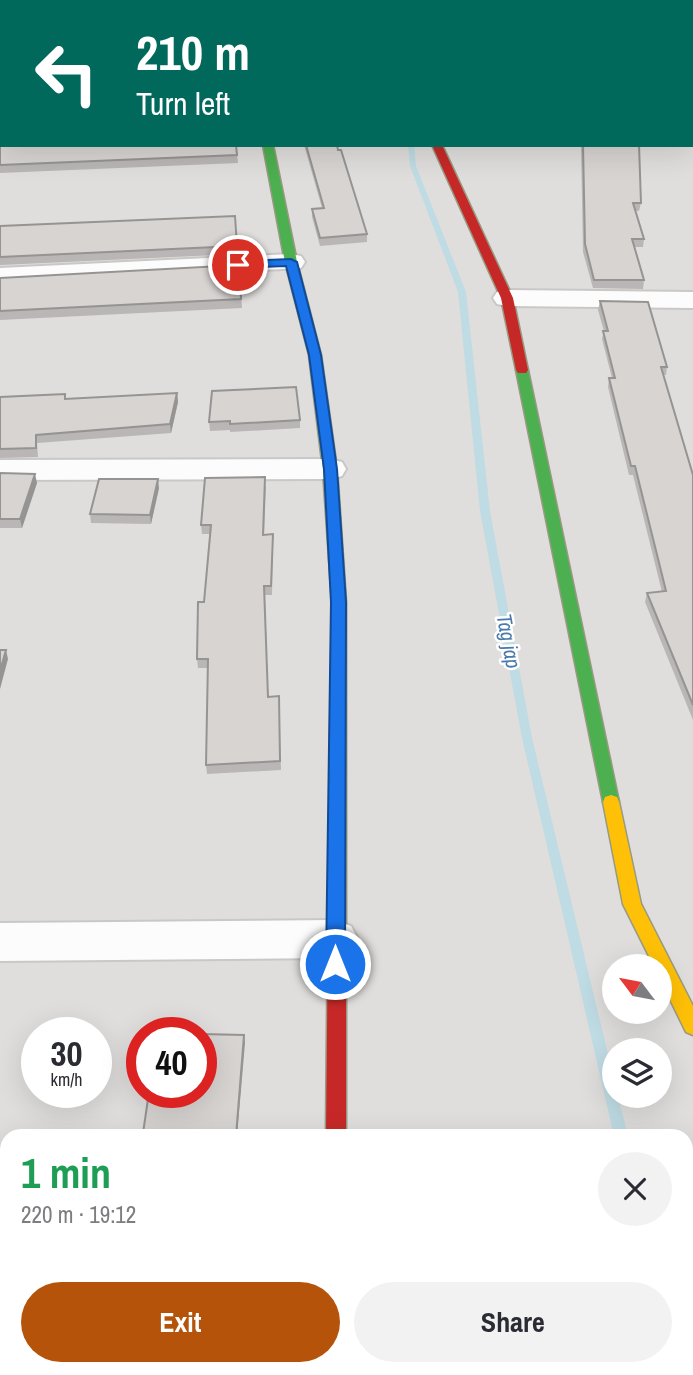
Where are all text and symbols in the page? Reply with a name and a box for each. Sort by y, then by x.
text: 210 m [136,19,250,85]
icon: left [21,28,112,119]
text: Turn left [136,82,230,125]
pin [208,235,268,295]
icon: arrive [219,246,257,284]
water label: Tag jap [490,611,528,671]
position arrow [298,927,372,1001]
north arrow [602,954,672,1024]
map controls [602,954,672,1108]
speed limit sign: 40 [126,1017,217,1108]
text: 30 [51,1030,82,1077]
button: layers [602,1038,672,1108]
text: km/h [51,1067,83,1092]
text: 1 min [21,1145,111,1201]
button: close [598,1152,672,1226]
text: 220 m · 19:12 [21,1199,136,1230]
button: Exit [21,1282,340,1362]
button: Share [354,1282,672,1362]

